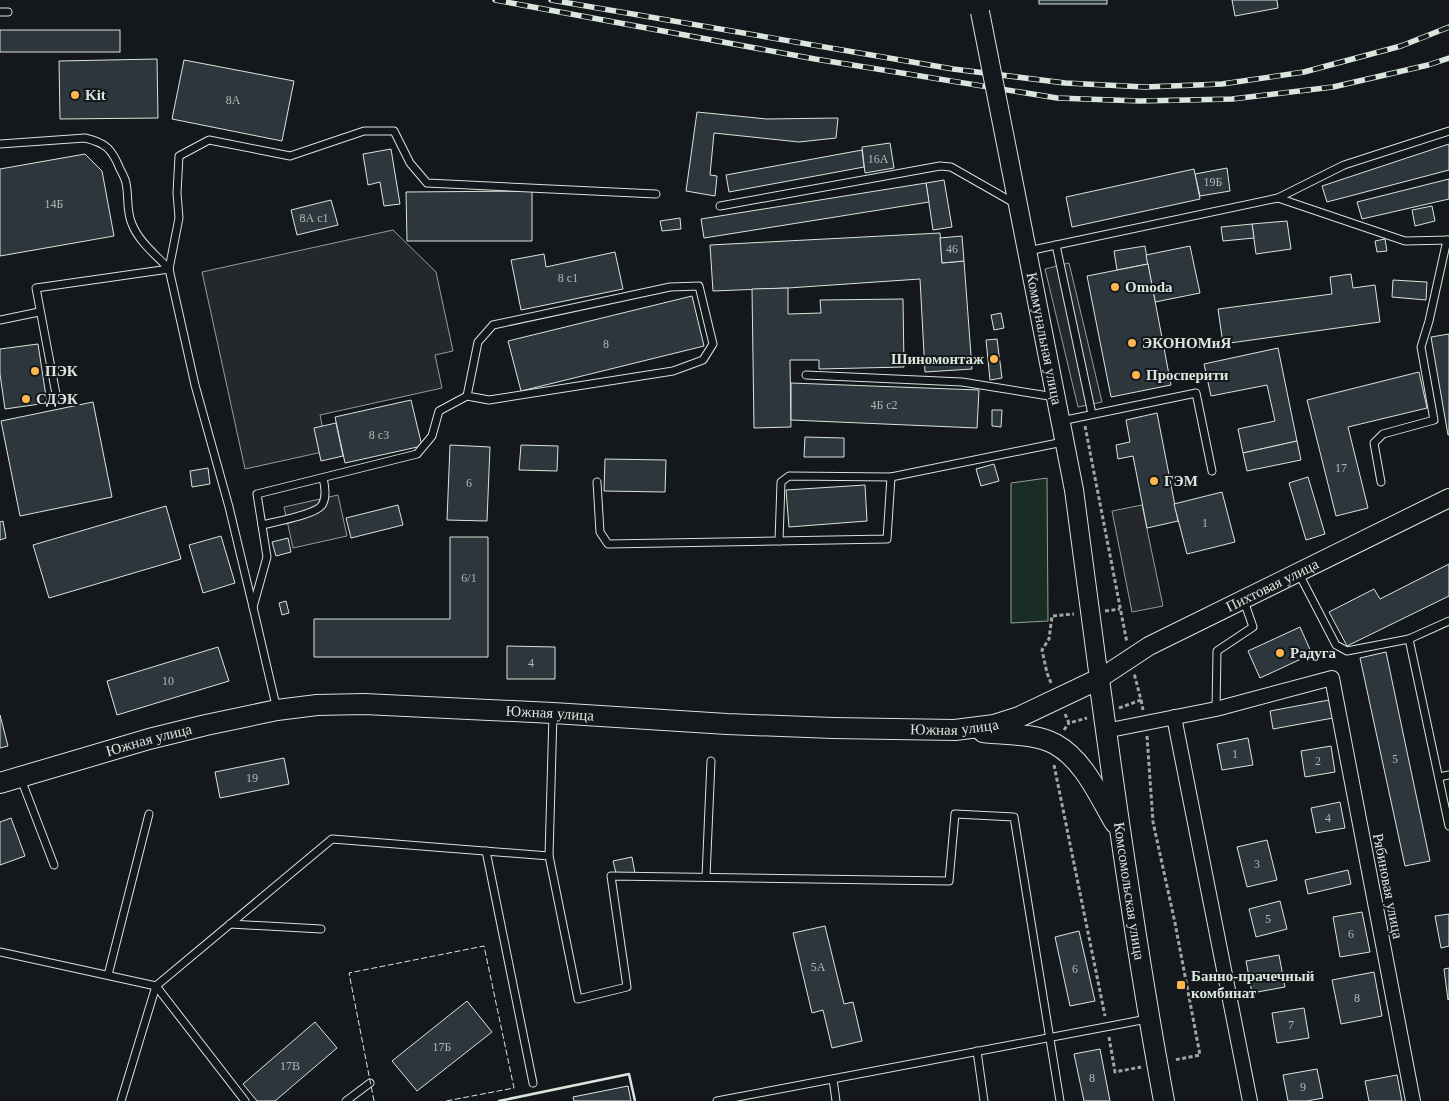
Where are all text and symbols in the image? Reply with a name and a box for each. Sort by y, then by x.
place label: Kit [85,87,106,103]
marker: Kit [69,89,81,101]
house number: 8А [226,93,241,107]
house number: 16А [868,152,889,166]
house number: 19Б [1204,175,1223,189]
house number: 14Б [45,197,64,211]
house number: 8А с1 [300,211,329,225]
house number: 46 [946,242,958,256]
house number: 8 с1 [558,271,578,285]
street label: Коммунальная улица [1023,271,1065,407]
place label: Omoda [1125,279,1173,295]
marker: Omoda [1109,281,1121,293]
place label: ЭКОНОМиЯ [1142,335,1231,351]
house number: 8 [603,337,609,351]
marker: ЭКОНОМиЯ [1126,337,1138,349]
place label: Шиномонтаж [891,351,984,367]
marker: Шиномонтаж [988,353,1000,365]
place label: ПЭК [45,363,78,379]
marker: ПЭК [29,365,41,377]
place label: Просперити [1146,367,1229,383]
marker: Просперити [1130,369,1142,381]
place label: СДЭК [36,391,78,407]
marker: СДЭК [20,393,32,405]
house number: 4Б с2 [870,398,898,412]
house number: 8 с3 [369,428,389,442]
house number: 17 [1335,461,1347,475]
place label: ГЭМ [1164,473,1198,489]
marker: ГЭМ [1148,475,1160,487]
house number: 6 [466,476,472,490]
house number: 1 [1202,516,1208,530]
street label: Пихтовая улица [1223,556,1321,615]
house number: 6/1 [461,571,477,585]
place label: Радуга [1290,645,1337,661]
marker: Радуга [1274,647,1286,659]
house number: 4 [528,656,534,670]
house number: 10 [162,674,174,688]
street label: Южная улица [505,703,595,724]
street label: Южная улица [910,716,1001,738]
street label: Южная улица [104,721,194,759]
house number: 1 [1232,747,1238,761]
house number: 5 [1392,752,1398,766]
house number: 2 [1315,754,1321,768]
house number: 19 [246,771,258,785]
house number: 4 [1325,811,1331,825]
street label: Комсомольская улица [1111,821,1148,962]
street label: Рябиновая улица [1370,832,1406,940]
house number: 3 [1254,857,1260,871]
house number: 5 [1265,912,1271,926]
house number: 6 [1348,927,1354,941]
house number: 5А [811,960,826,974]
house number: 6 [1072,962,1078,976]
place label: Банно-прачечный комбинат [1191,968,1315,1001]
marker: Банно-прачечный комбинат [1175,979,1187,991]
house number: 8 [1354,991,1360,1005]
house number: 7 [1288,1018,1294,1032]
house number: 17Б [433,1040,452,1054]
house number: 17В [280,1059,300,1073]
house number: 8 [1089,1071,1095,1085]
house number: 9 [1300,1080,1306,1094]

